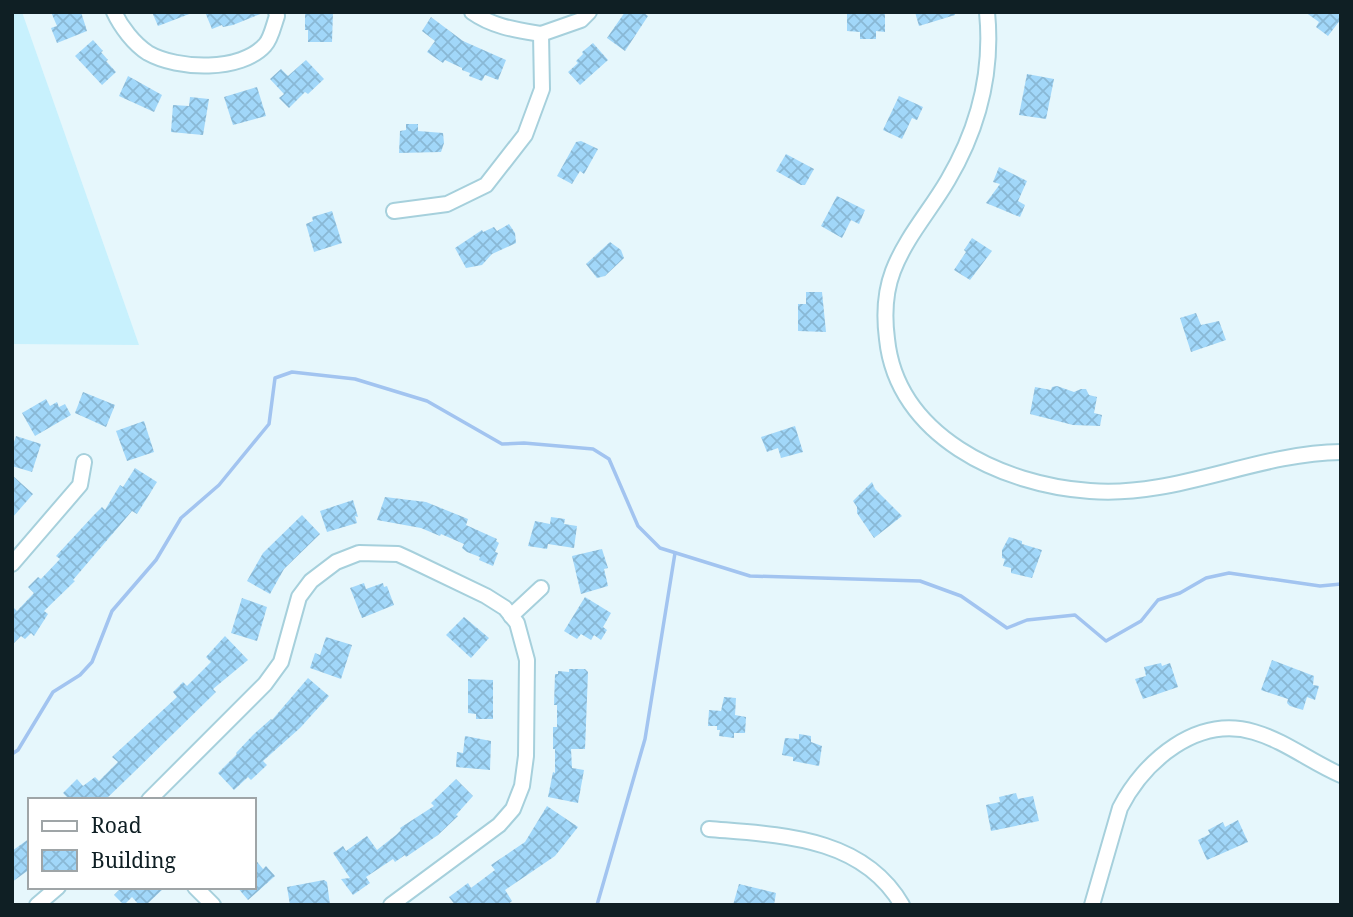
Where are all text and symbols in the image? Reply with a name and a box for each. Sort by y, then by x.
legend [28,798,256,889]
text: Road [91,811,142,839]
text: Building [91,846,176,874]

